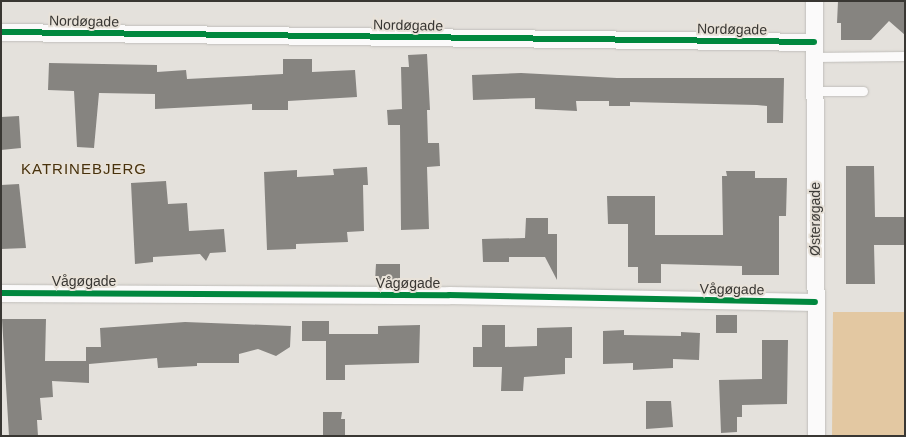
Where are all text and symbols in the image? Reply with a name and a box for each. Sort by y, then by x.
street label: Nordøgade [49,12,119,30]
street label: Nordøgade [373,16,443,34]
street label: Nordøgade [697,20,767,38]
district label: KATRINEBJERG [21,160,147,178]
street label: Østerøgade [807,182,823,256]
street label: Vågøgade [52,273,116,289]
street label: Vågøgade [376,275,440,291]
street label: Vågøgade [700,280,764,298]

